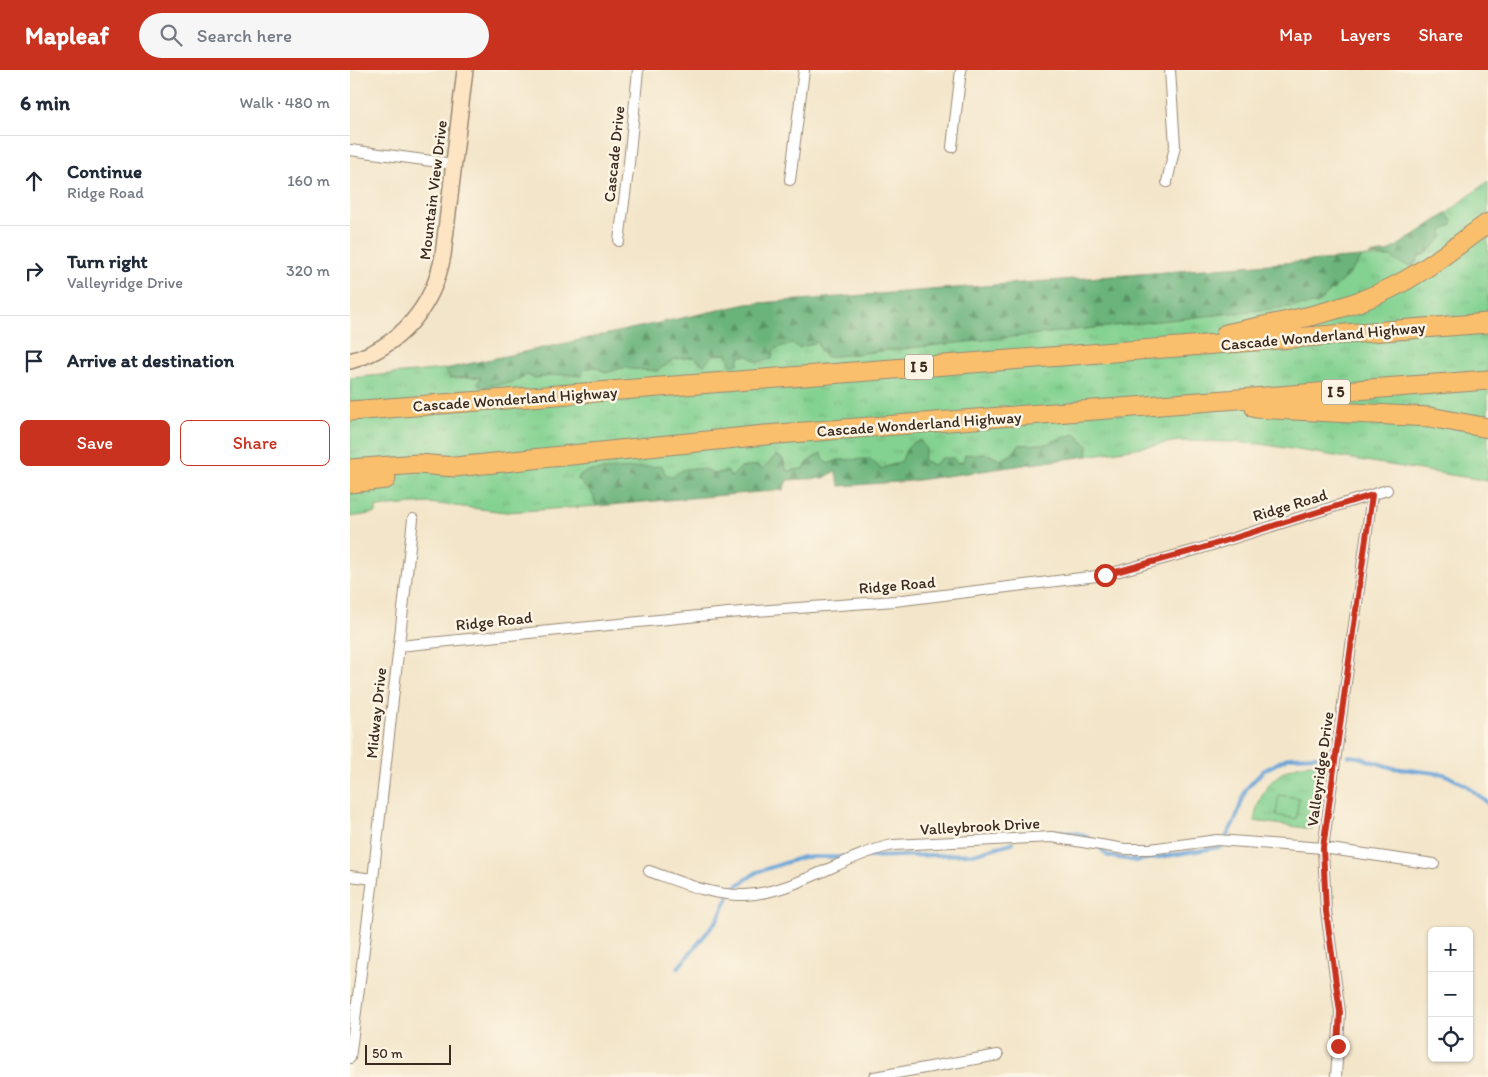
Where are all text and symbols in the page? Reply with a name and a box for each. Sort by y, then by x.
search box [139,13,489,58]
text: Mapleaf [25,21,109,50]
icon: search [157,21,185,49]
text: Search here [197,24,292,47]
text: Map [1279,24,1312,46]
text: Layers [1340,24,1390,46]
text: Share [1418,24,1463,46]
text: 6 min [20,90,70,115]
text: Walk · 480 m [240,93,330,112]
street label: Cascade Drive [599,105,629,203]
street label: Mountain View Drive [415,119,451,261]
text: Continue [67,160,142,183]
icon: ahead [20,167,48,195]
text: 160 m [287,171,330,190]
text: Ridge Road [67,183,144,202]
text: Turn right [67,250,148,273]
icon: right [20,257,48,285]
text: 320 m [286,261,330,280]
text: Valleyridge Drive [67,273,183,292]
street label: Cascade Wonderland Highway [1220,318,1427,354]
icon: arrive [20,347,48,375]
text: Arrive at destination [67,349,234,372]
road number: I 5 [905,354,933,380]
road number: I 5 [1322,380,1350,404]
street label: Cascade Wonderland Highway [412,382,619,416]
street label: Cascade Wonderland Highway [816,407,1023,441]
button: Save [20,420,170,466]
button: Share [180,420,330,466]
street label: Ridge Road [1250,485,1330,525]
route start [1094,564,1117,587]
street label: Ridge Road [858,572,936,598]
street label: Ridge Road [455,607,534,634]
street label: Midway Drive [362,667,390,759]
street label: Valleyridge Drive [1303,710,1338,828]
street label: Valleybrook Drive [920,813,1041,839]
map controls [1428,927,1473,1062]
button: + [1428,927,1473,972]
button: − [1428,972,1473,1017]
button: locate [1428,1017,1473,1062]
route end [1327,1035,1350,1058]
scale bar [365,1042,451,1065]
text: 50 m [372,1045,403,1062]

